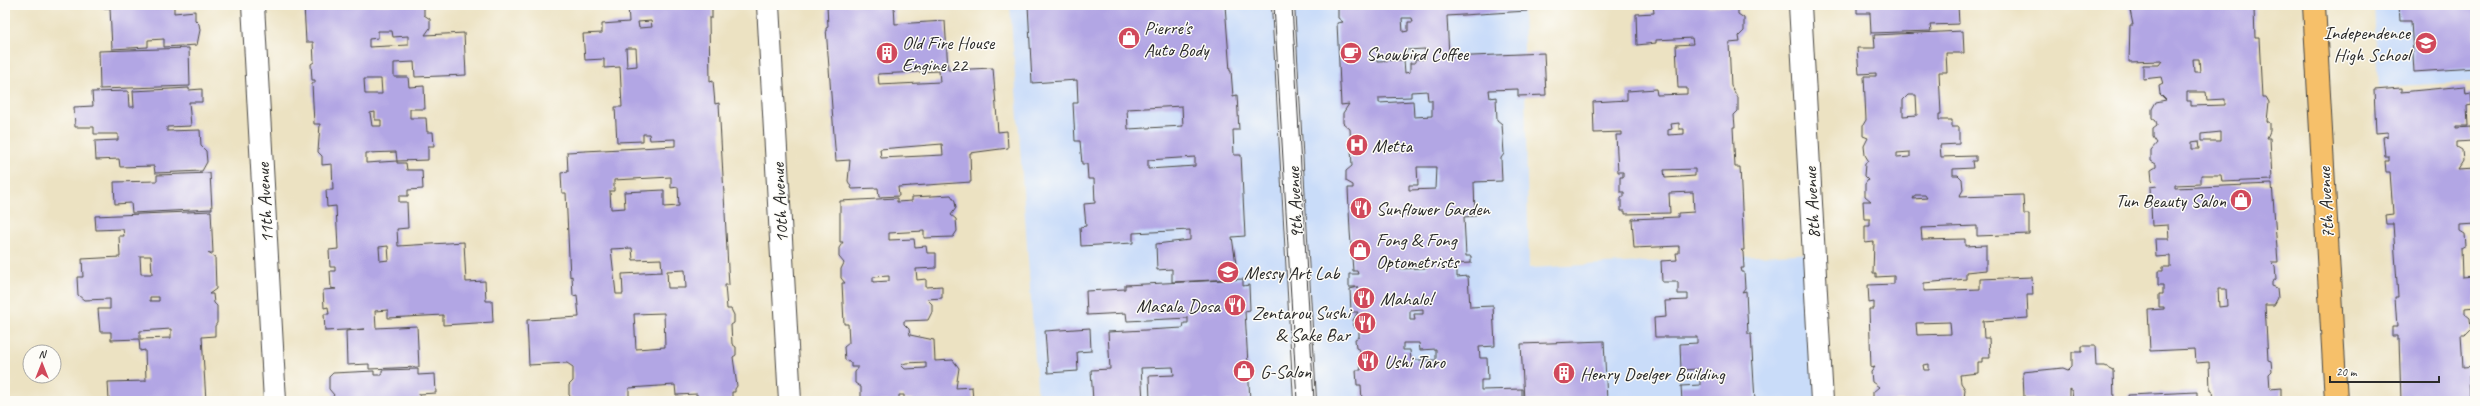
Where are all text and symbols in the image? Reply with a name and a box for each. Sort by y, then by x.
place label: Pierre's Auto Body [1144,16,1210,62]
place label: Independence High School [2323,21,2414,67]
shop icon: Pierre's Auto Body [1116,25,1142,51]
school or university icon: Independence High School [2413,30,2439,56]
place label: Old Fire House Engine 22 [902,31,996,77]
building icon: Old Fire House Engine 22 [874,40,900,66]
cafe icon: Snowbird Coffee [1338,40,1364,66]
place label: Snowbird Coffee [1366,42,1470,66]
hospital icon: Metta [1344,132,1370,158]
place label: Metta [1372,134,1413,158]
street label: 11th Avenue [251,160,279,244]
street label: 10th Avenue [766,160,794,244]
street label: 9th Avenue [1281,165,1309,239]
street label: 8th Avenue [1798,165,1826,239]
street label: 7th Avenue [2312,165,2340,239]
shop icon: Tun Beauty Salon [2228,187,2254,213]
place label: Tun Beauty Salon [2115,189,2226,213]
restaurant icon: Sunflower Garden [1348,195,1374,221]
place label: Sunflower Garden [1376,197,1491,221]
place label: Fong & Fong Optometrists [1376,228,1460,274]
shop icon: Fong & Fong Optometrists [1347,237,1373,263]
school or university icon: Messy Art Lab [1215,259,1241,285]
place label: Messy Art Lab [1244,261,1341,285]
restaurant icon: Mahalo! [1351,285,1377,311]
place label: Mahalo! [1380,287,1436,311]
restaurant icon: Masala Dosa [1222,292,1248,318]
place label: Masala Dosa [1136,294,1221,318]
place label: Zentarou Sushi & Sake Bar [1252,301,1352,347]
restaurant icon: Zentarou Sushi & Sake Bar [1352,310,1378,336]
north arrow [22,344,62,384]
text: N [39,347,48,361]
restaurant icon: Ushi Taro [1355,348,1381,374]
place label: Ushi Taro [1384,350,1446,374]
shop icon: G-Salon [1231,358,1257,384]
scale bar [2330,358,2439,384]
place label: G-Salon [1260,360,1312,384]
building icon: Henry Doelger Building [1551,360,1577,386]
place label: Henry Doelger Building [1580,362,1726,386]
text: 20 m [2336,364,2358,380]

